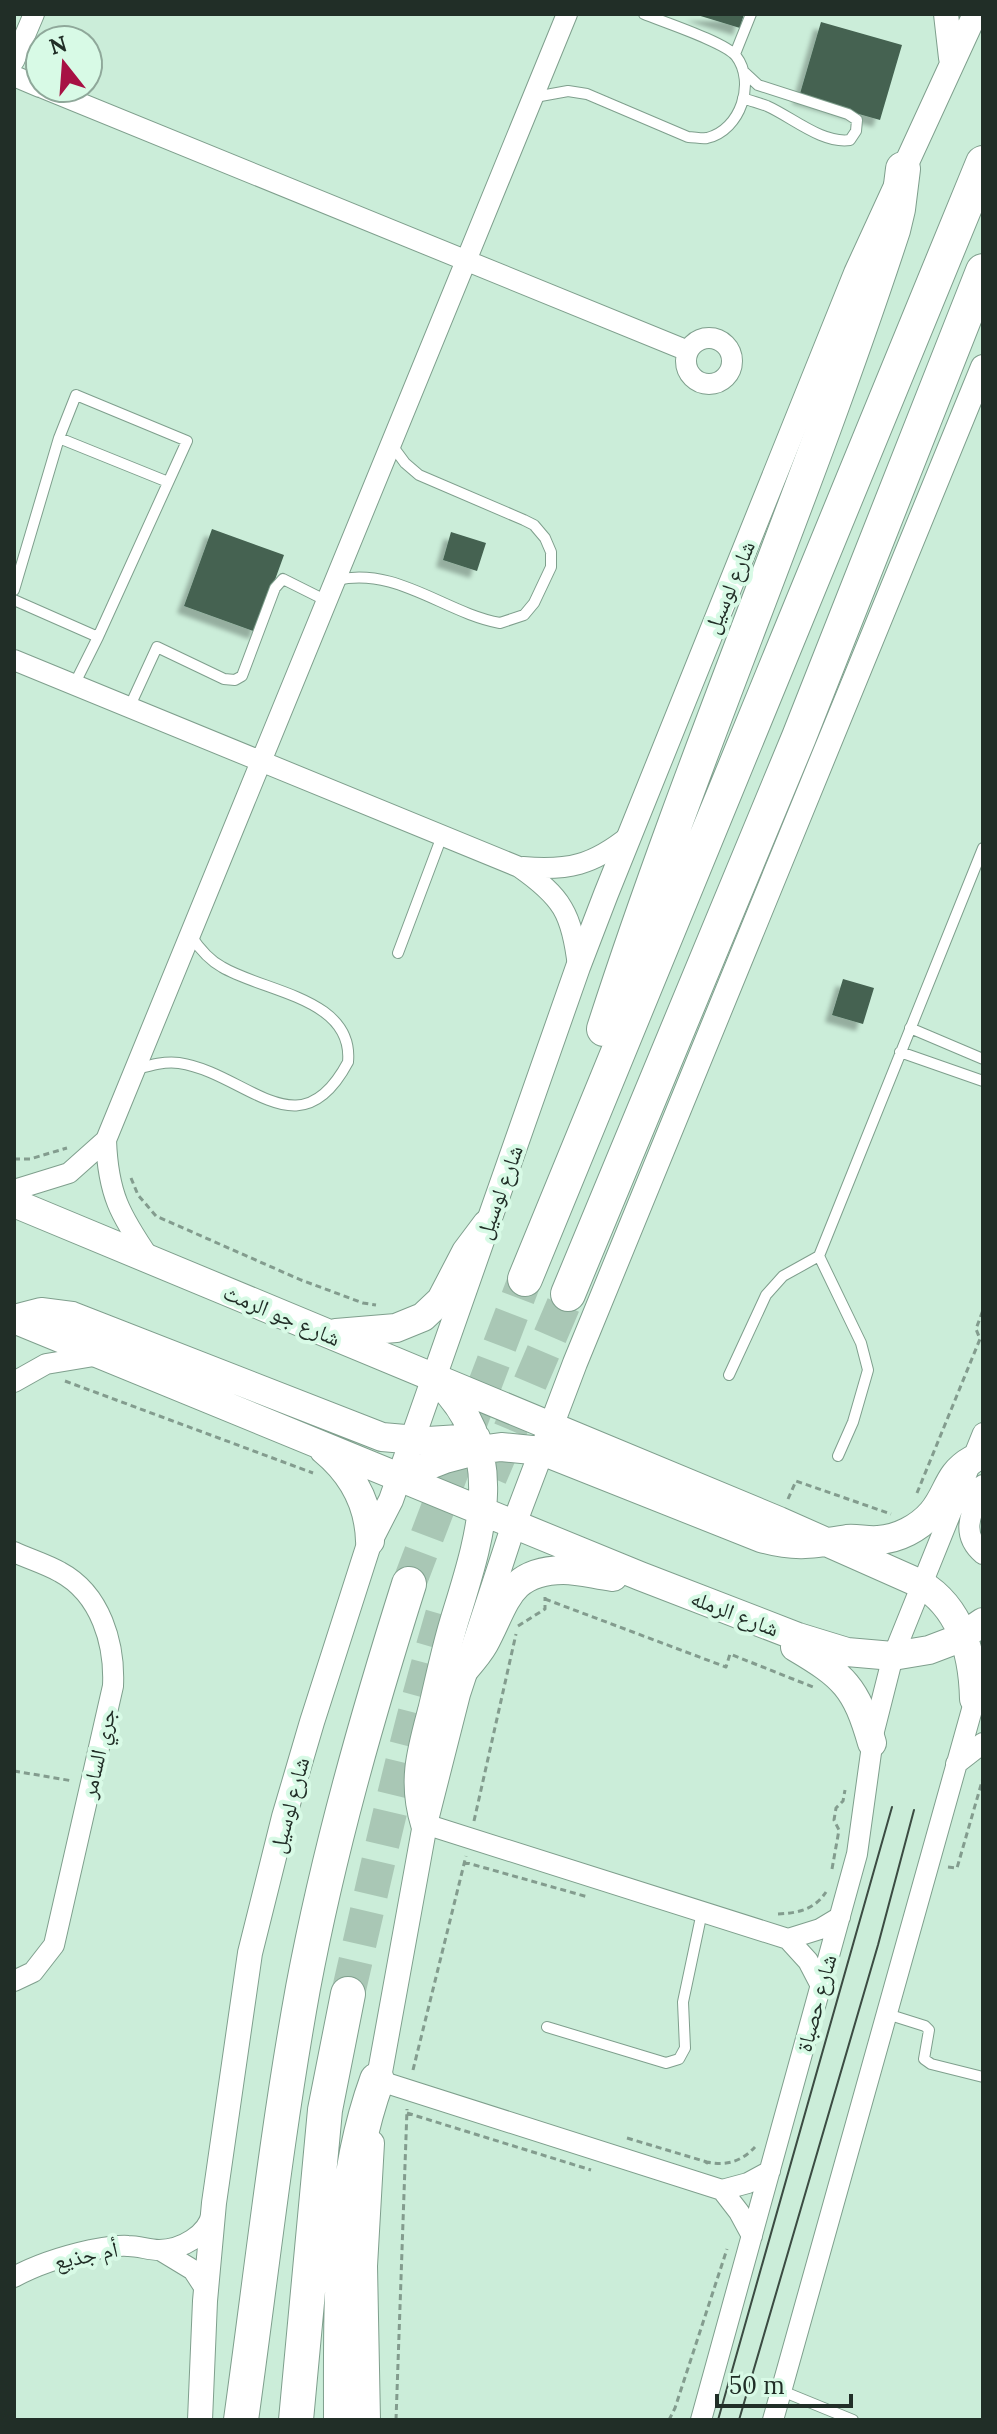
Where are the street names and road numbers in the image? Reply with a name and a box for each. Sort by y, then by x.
street label: شارع لوسيل [697,536,761,638]
street label: شارع لوسيل [469,1141,529,1243]
street label: شارع جو الرمث [219,1278,345,1352]
street label: شارع الرمله [687,1583,783,1643]
street label: جري السامر [74,1705,125,1802]
street label: شارع لوسيل [263,1754,315,1856]
street label: شارع حصباة [790,1951,842,2055]
street label: أم جذيع [52,2235,121,2276]

